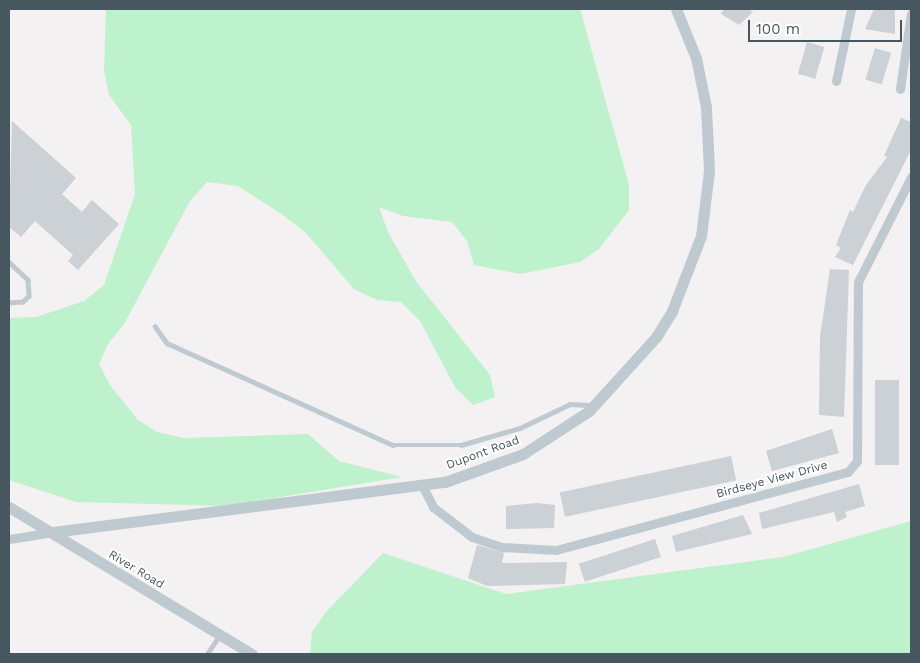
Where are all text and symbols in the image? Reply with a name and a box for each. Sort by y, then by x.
scale bar [750,10,904,42]
text: 100 m [756,20,800,38]
street label: Dupont Road [445,433,521,473]
street label: Birdseye View Drive [715,458,829,502]
street label: River Road [105,548,167,592]

